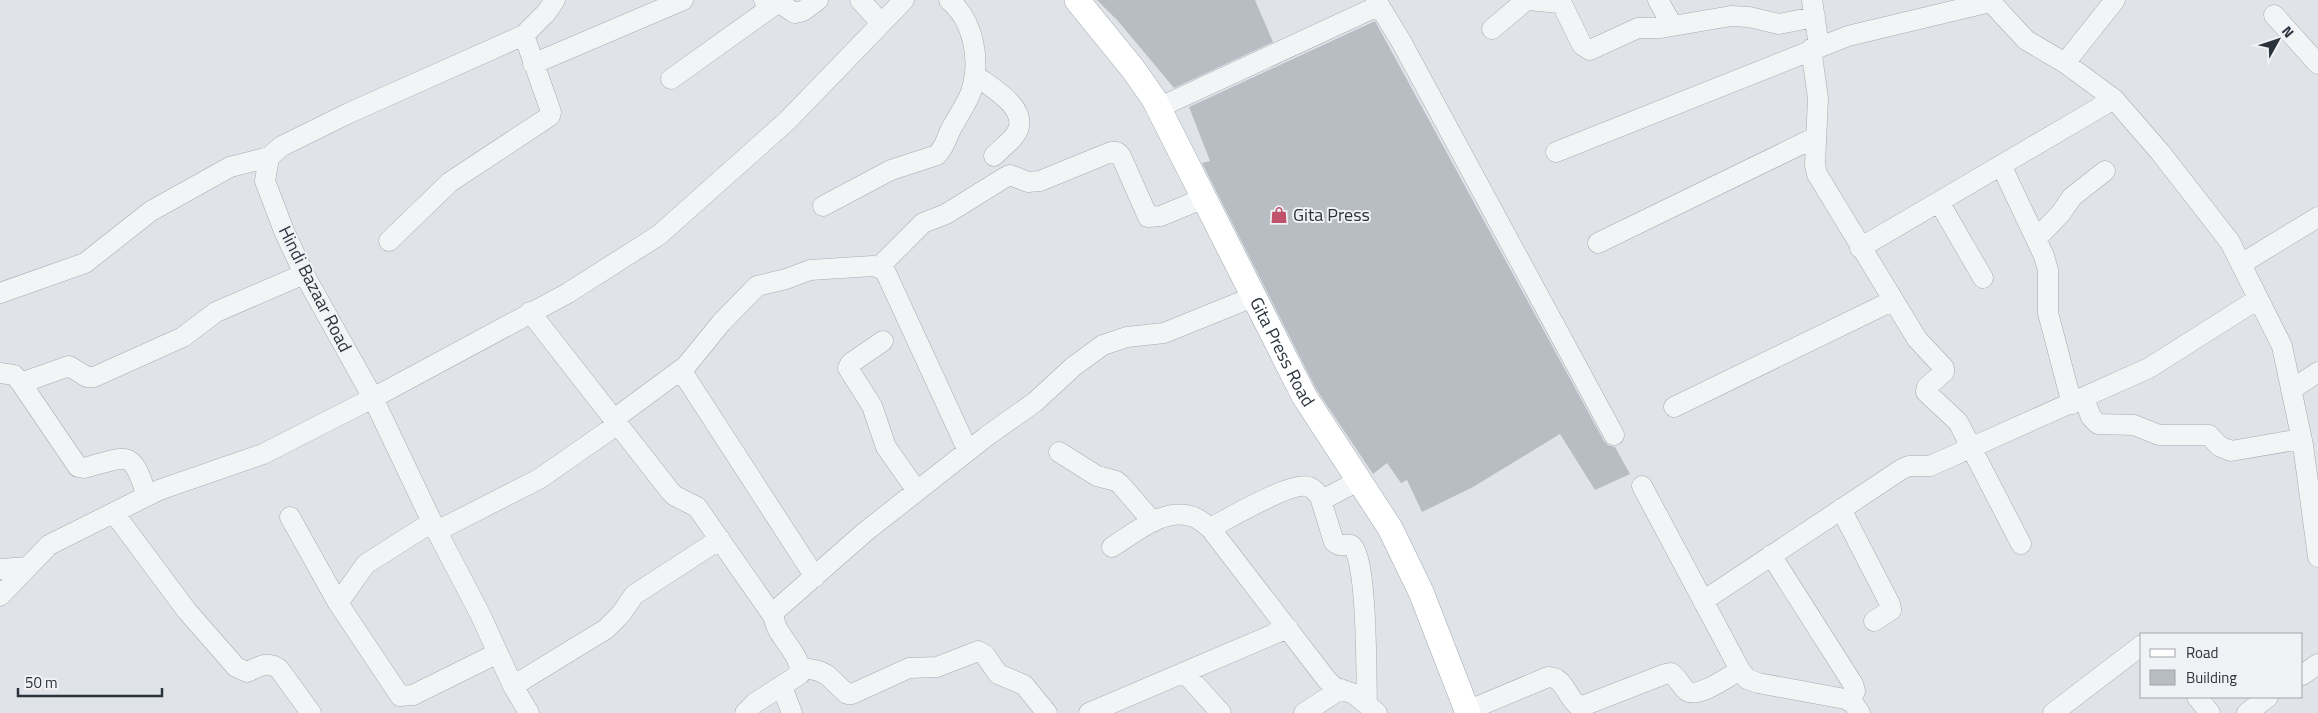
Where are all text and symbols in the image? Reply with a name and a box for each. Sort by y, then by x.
north arrow [2253,15,2303,65]
text: N [2277,21,2300,42]
place label: Gita Press [1293,201,1370,228]
shop icon: Gita Press [1269,205,1289,225]
street label: Hindi Bazaar Road [272,221,359,357]
street label: Gita Press Road [1243,292,1322,412]
legend [2140,633,2303,698]
text: Road [2186,641,2218,664]
scale bar [18,666,161,698]
text: Building [2186,666,2237,689]
text: 50 m [25,671,58,694]

